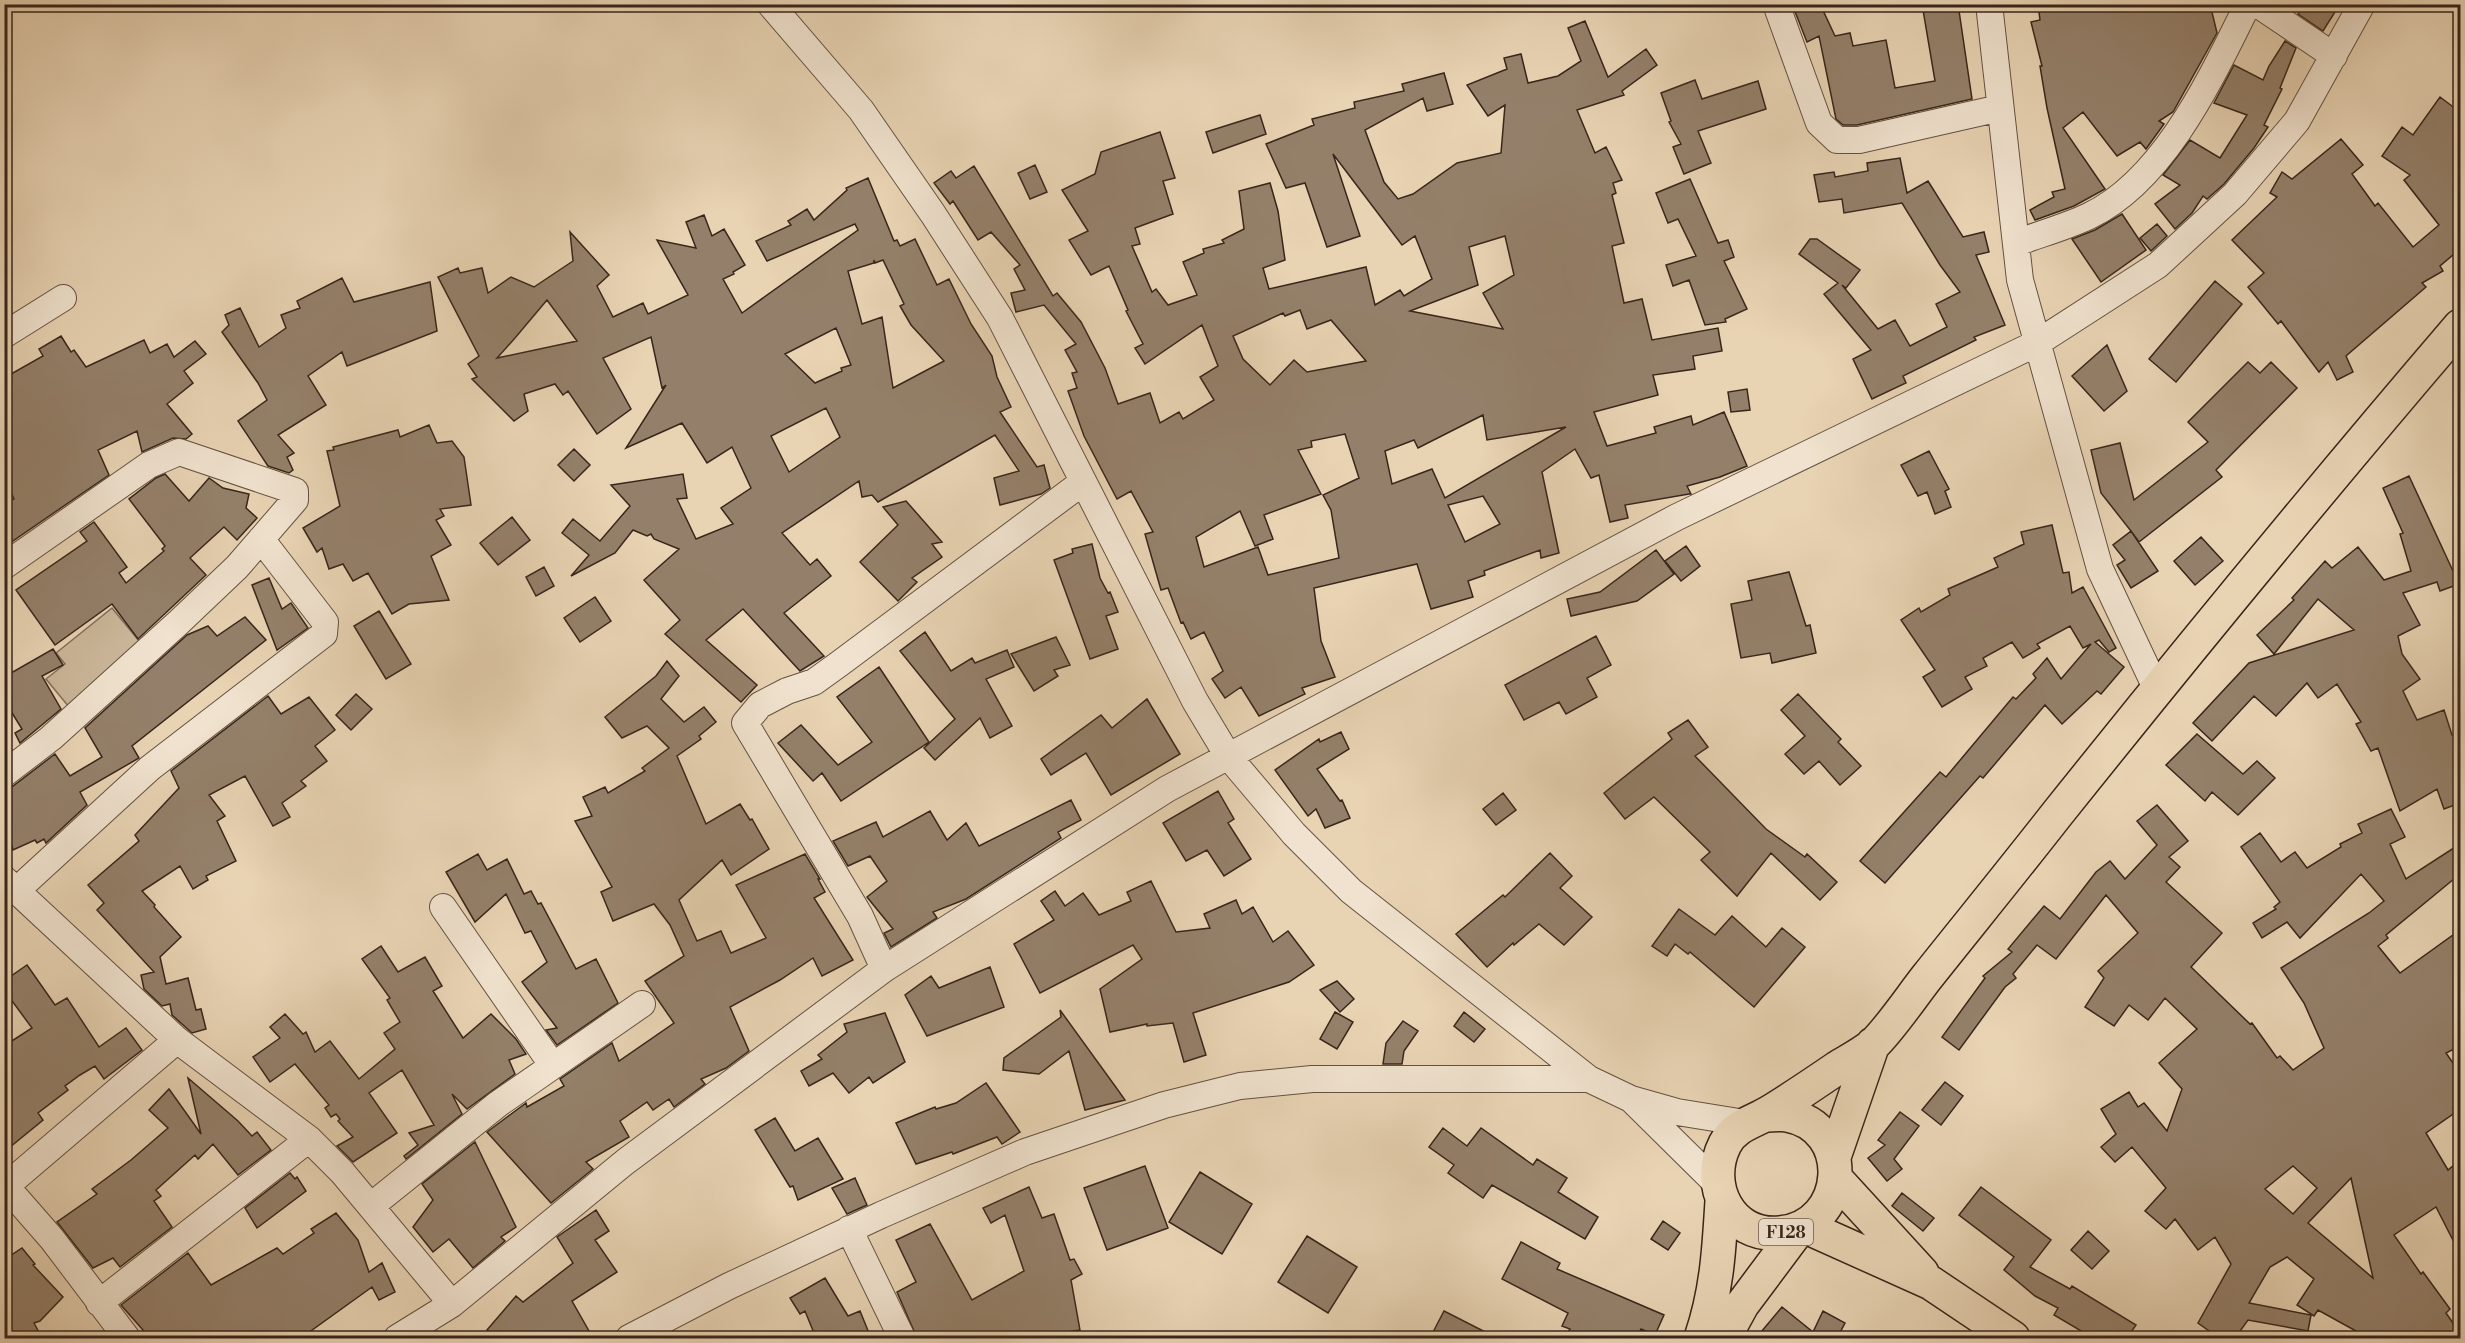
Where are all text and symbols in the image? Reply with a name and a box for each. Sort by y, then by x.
road number: F128 [1759,1219,1813,1245]

